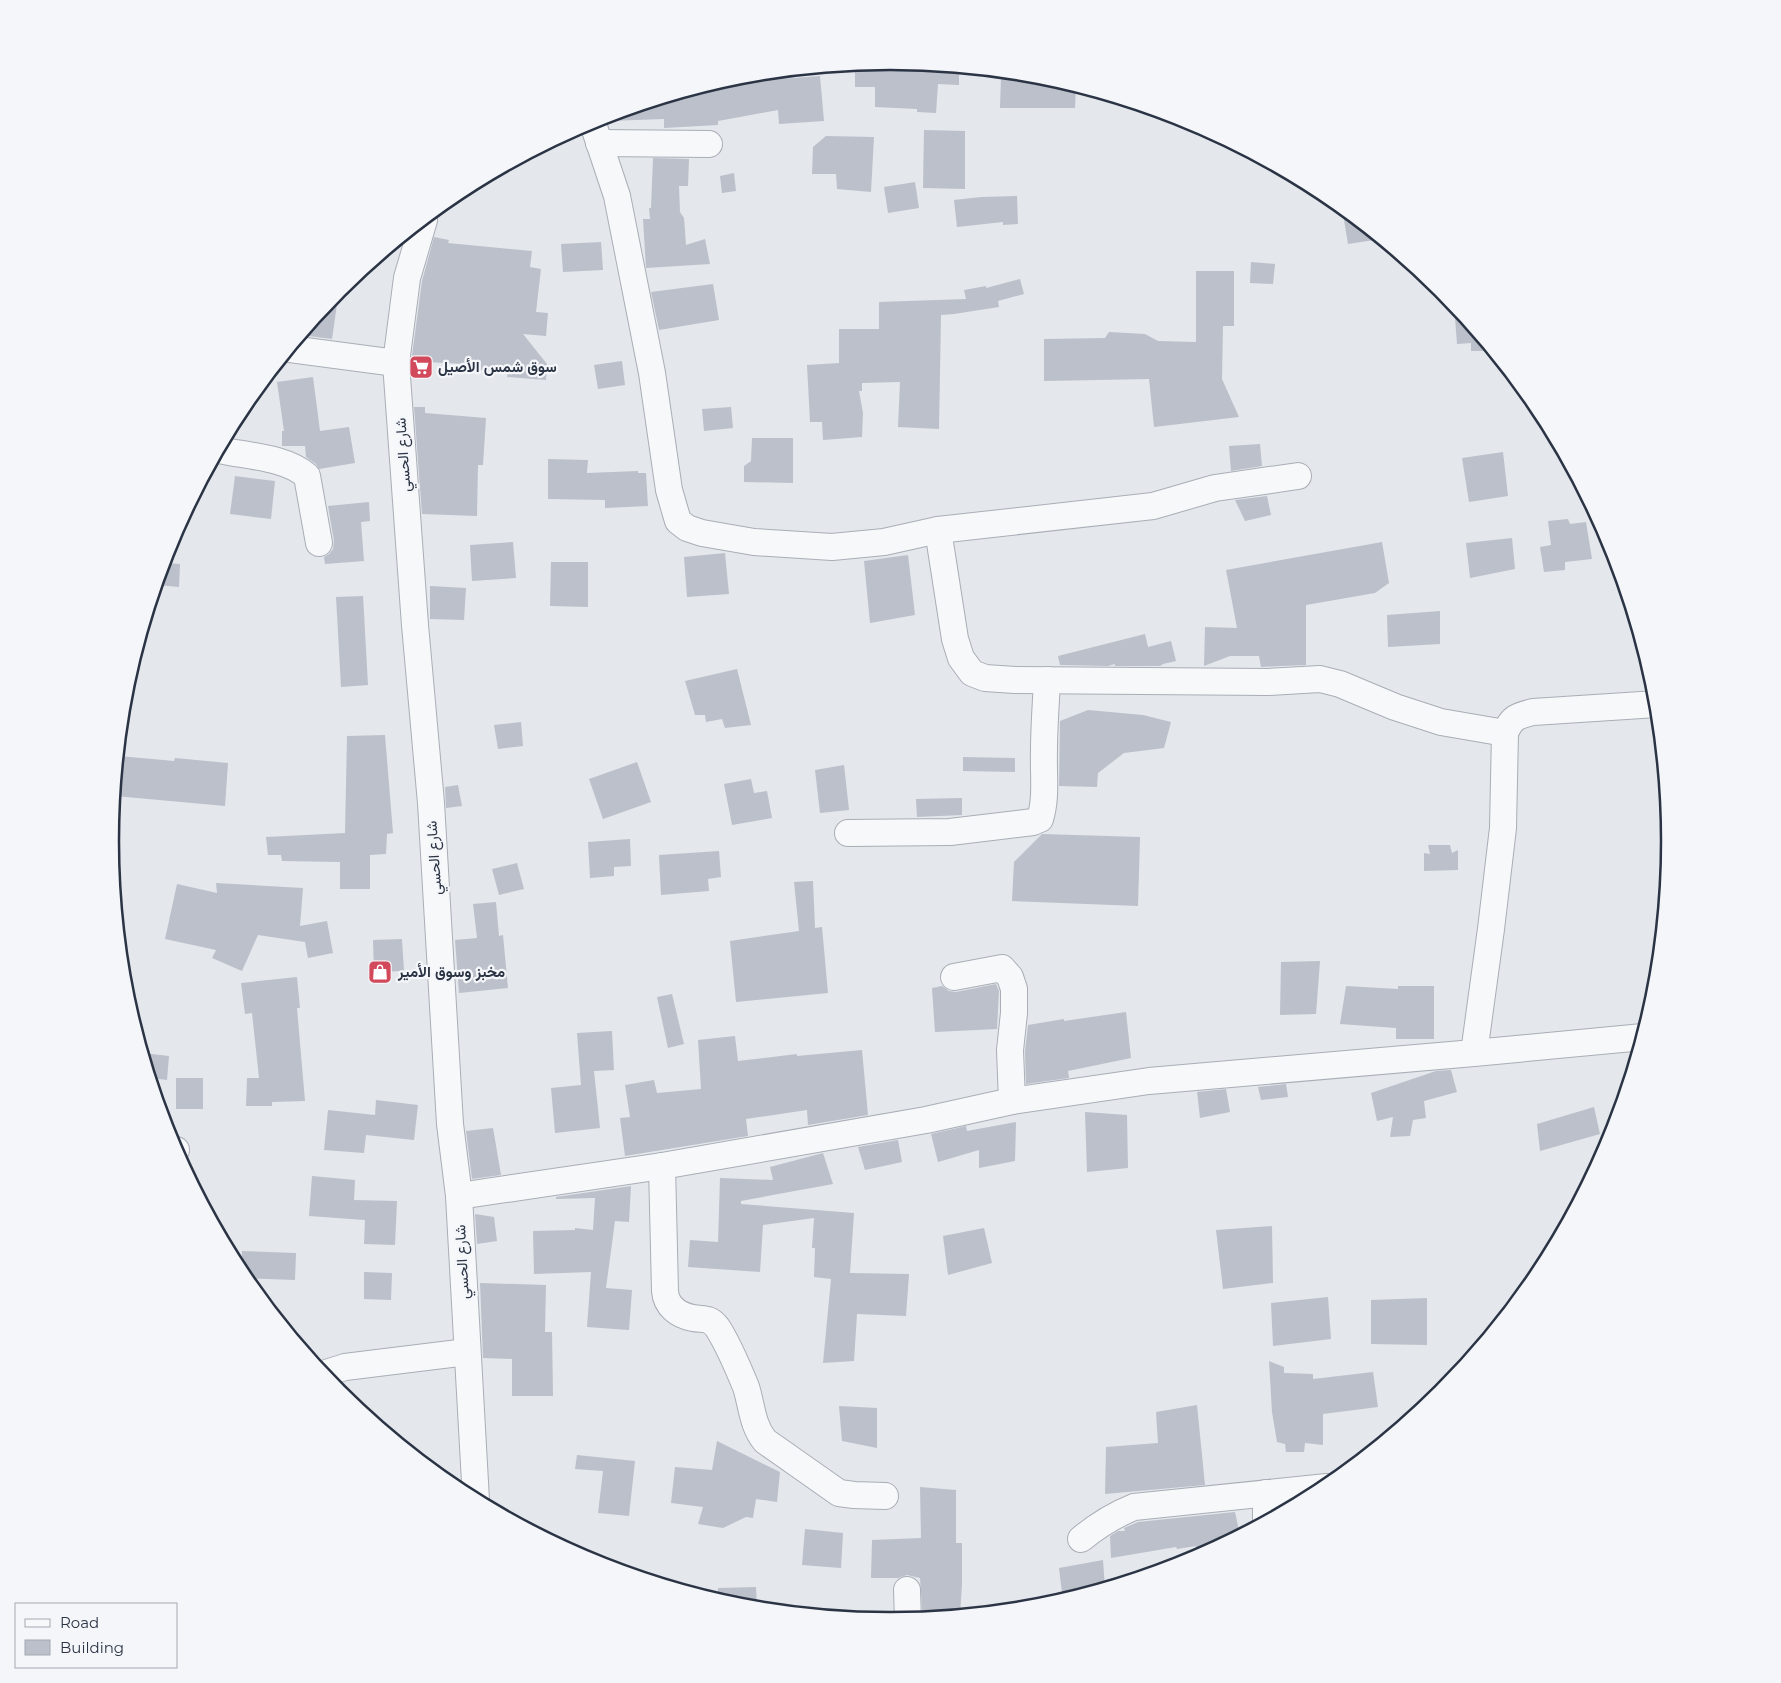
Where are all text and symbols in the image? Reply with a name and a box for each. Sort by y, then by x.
supermarket icon: سوق شمس الأصيل [408,354,434,380]
place label: سوق شمس الأصيل [438,357,557,376]
street label: شارع الحسي [390,417,419,493]
street label: شارع الحسي [421,820,450,896]
shop icon: مخبز وسوق الأمير [367,959,393,985]
place label: مخبز وسوق الأمير [397,962,505,981]
street label: شارع الحسي [450,1224,477,1300]
legend [15,1603,178,1668]
text: Road [60,1613,99,1632]
text: Building [60,1638,124,1657]

